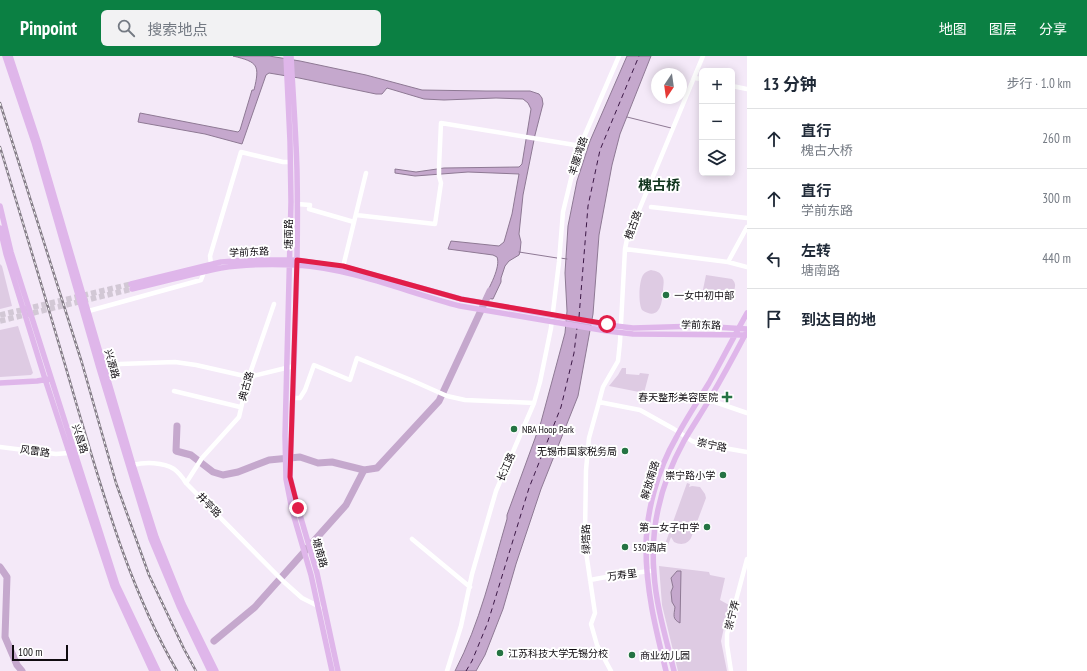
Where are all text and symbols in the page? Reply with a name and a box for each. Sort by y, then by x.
search box [101,10,381,46]
text: Pinpoint [20,16,77,40]
icon: search [115,17,137,39]
text: 搜索地点 [147,20,207,39]
text: 地图 [939,20,967,38]
text: 图层 [989,20,1017,38]
text: 分享 [1039,20,1067,38]
north arrow [651,68,687,104]
map controls [699,68,735,176]
button: + [699,68,735,104]
text: 13 分钟 [763,73,817,95]
text: 步行 · 1.0 km [1006,75,1071,92]
button: − [699,104,735,140]
text: 直行 [801,121,831,140]
icon: ahead [763,128,785,150]
text: 260 m [1042,130,1071,147]
street label: 羊腰湾路 [566,135,590,177]
button: layers [699,140,735,176]
text: 槐古大桥 [801,142,853,159]
district label: 槐古桥 [638,176,680,194]
text: 直行 [801,181,831,200]
icon: ahead [763,188,785,210]
text: 300 m [1042,190,1071,207]
text: 学前东路 [801,202,853,219]
street label: 槐古路 [622,209,644,241]
street label: 塘南路 [282,219,295,249]
text: 左转 [801,241,831,260]
street label: 学前东路 [229,244,269,260]
icon: left [763,248,785,270]
text: 440 m [1042,250,1071,267]
text: 塘南路 [801,262,840,279]
place label: 一女中初中部 [674,289,734,302]
marker: 一女中初中部 [661,290,671,300]
icon: arrive [763,308,785,330]
text: 到达目的地 [801,310,876,329]
route start [598,315,616,333]
street label: 学前东路 [681,318,721,332]
street label: 兴源路 [102,348,122,380]
street label: 典古路 [236,370,256,402]
place label: 春天整形美容医院 [638,391,718,404]
marker: 春天整形美容医院 [721,391,733,403]
street label: 兴昌路 [69,423,91,455]
place label: NBA Hoop Park [522,423,574,436]
marker: NBA Hoop Park [509,424,519,434]
street label: 崇宁路 [696,436,728,454]
street label: 风雷路 [19,442,51,460]
place label: 无锡市国家税务局 [537,445,617,458]
marker: 无锡市国家税务局 [620,446,630,456]
street label: 长江路 [494,451,518,483]
street label: 解放南路 [638,459,662,501]
place label: 崇宁路小学 [665,469,715,482]
marker: 崇宁路小学 [718,470,728,480]
street label: 井亭路 [194,490,224,520]
route end [289,499,307,517]
place label: 第一女子中学 [639,521,699,534]
marker: 第一女子中学 [702,522,712,532]
street label: 绿塔路 [579,524,593,554]
street label: 塘南路 [310,537,330,569]
place label: 530酒店 [633,541,667,554]
marker: 530酒店 [620,542,630,552]
street label: 万寿里 [606,566,638,584]
street label: 崇宁弄 [722,599,742,631]
scale bar [12,643,68,662]
text: 100 m [18,645,42,659]
place label: 江苏科技大学无锡分校 [508,647,608,660]
marker: 江苏科技大学无锡分校 [495,648,505,658]
place label: 商业幼儿园 [640,649,690,662]
marker: 商业幼儿园 [627,650,637,660]

